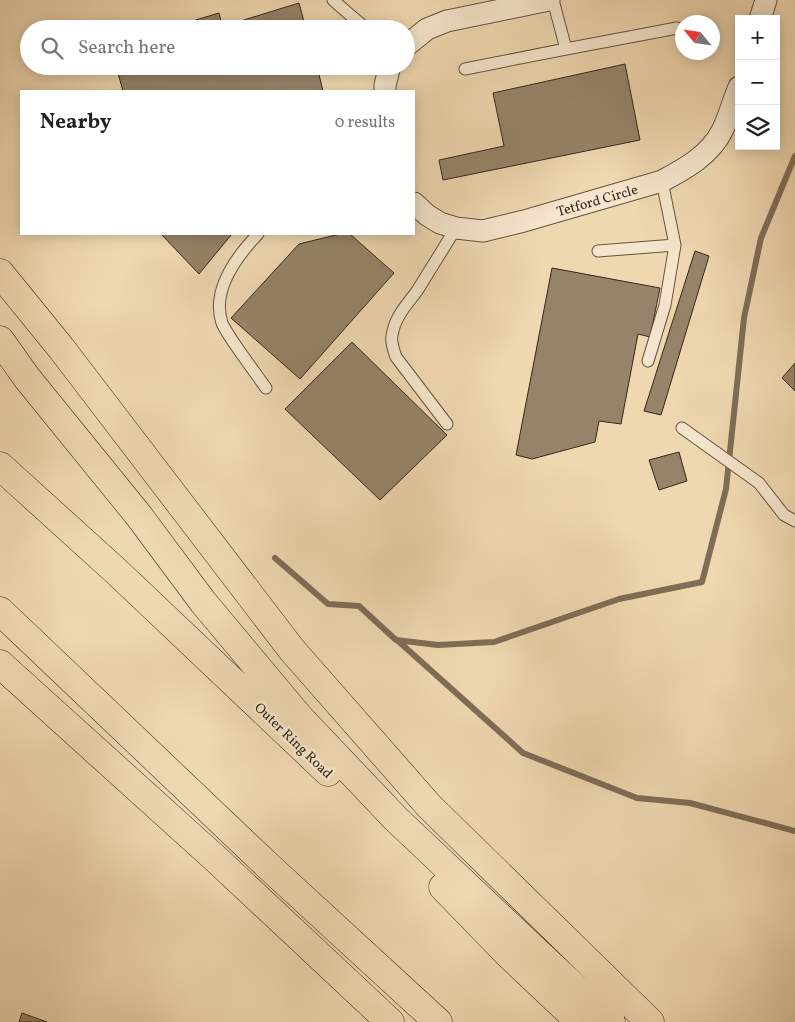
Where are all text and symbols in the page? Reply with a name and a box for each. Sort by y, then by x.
north arrow [675,15,720,60]
map controls [735,15,780,150]
button: + [735,15,780,60]
search box [20,20,415,75]
icon: search [38,34,66,62]
text: Search here [78,35,175,61]
button: − [735,60,780,105]
button: layers [735,105,780,150]
text: Nearby [40,108,111,137]
text: 0 results [335,112,395,134]
street label: Tetford Circle [555,181,641,222]
street label: Outer Ring Road [250,699,336,783]

